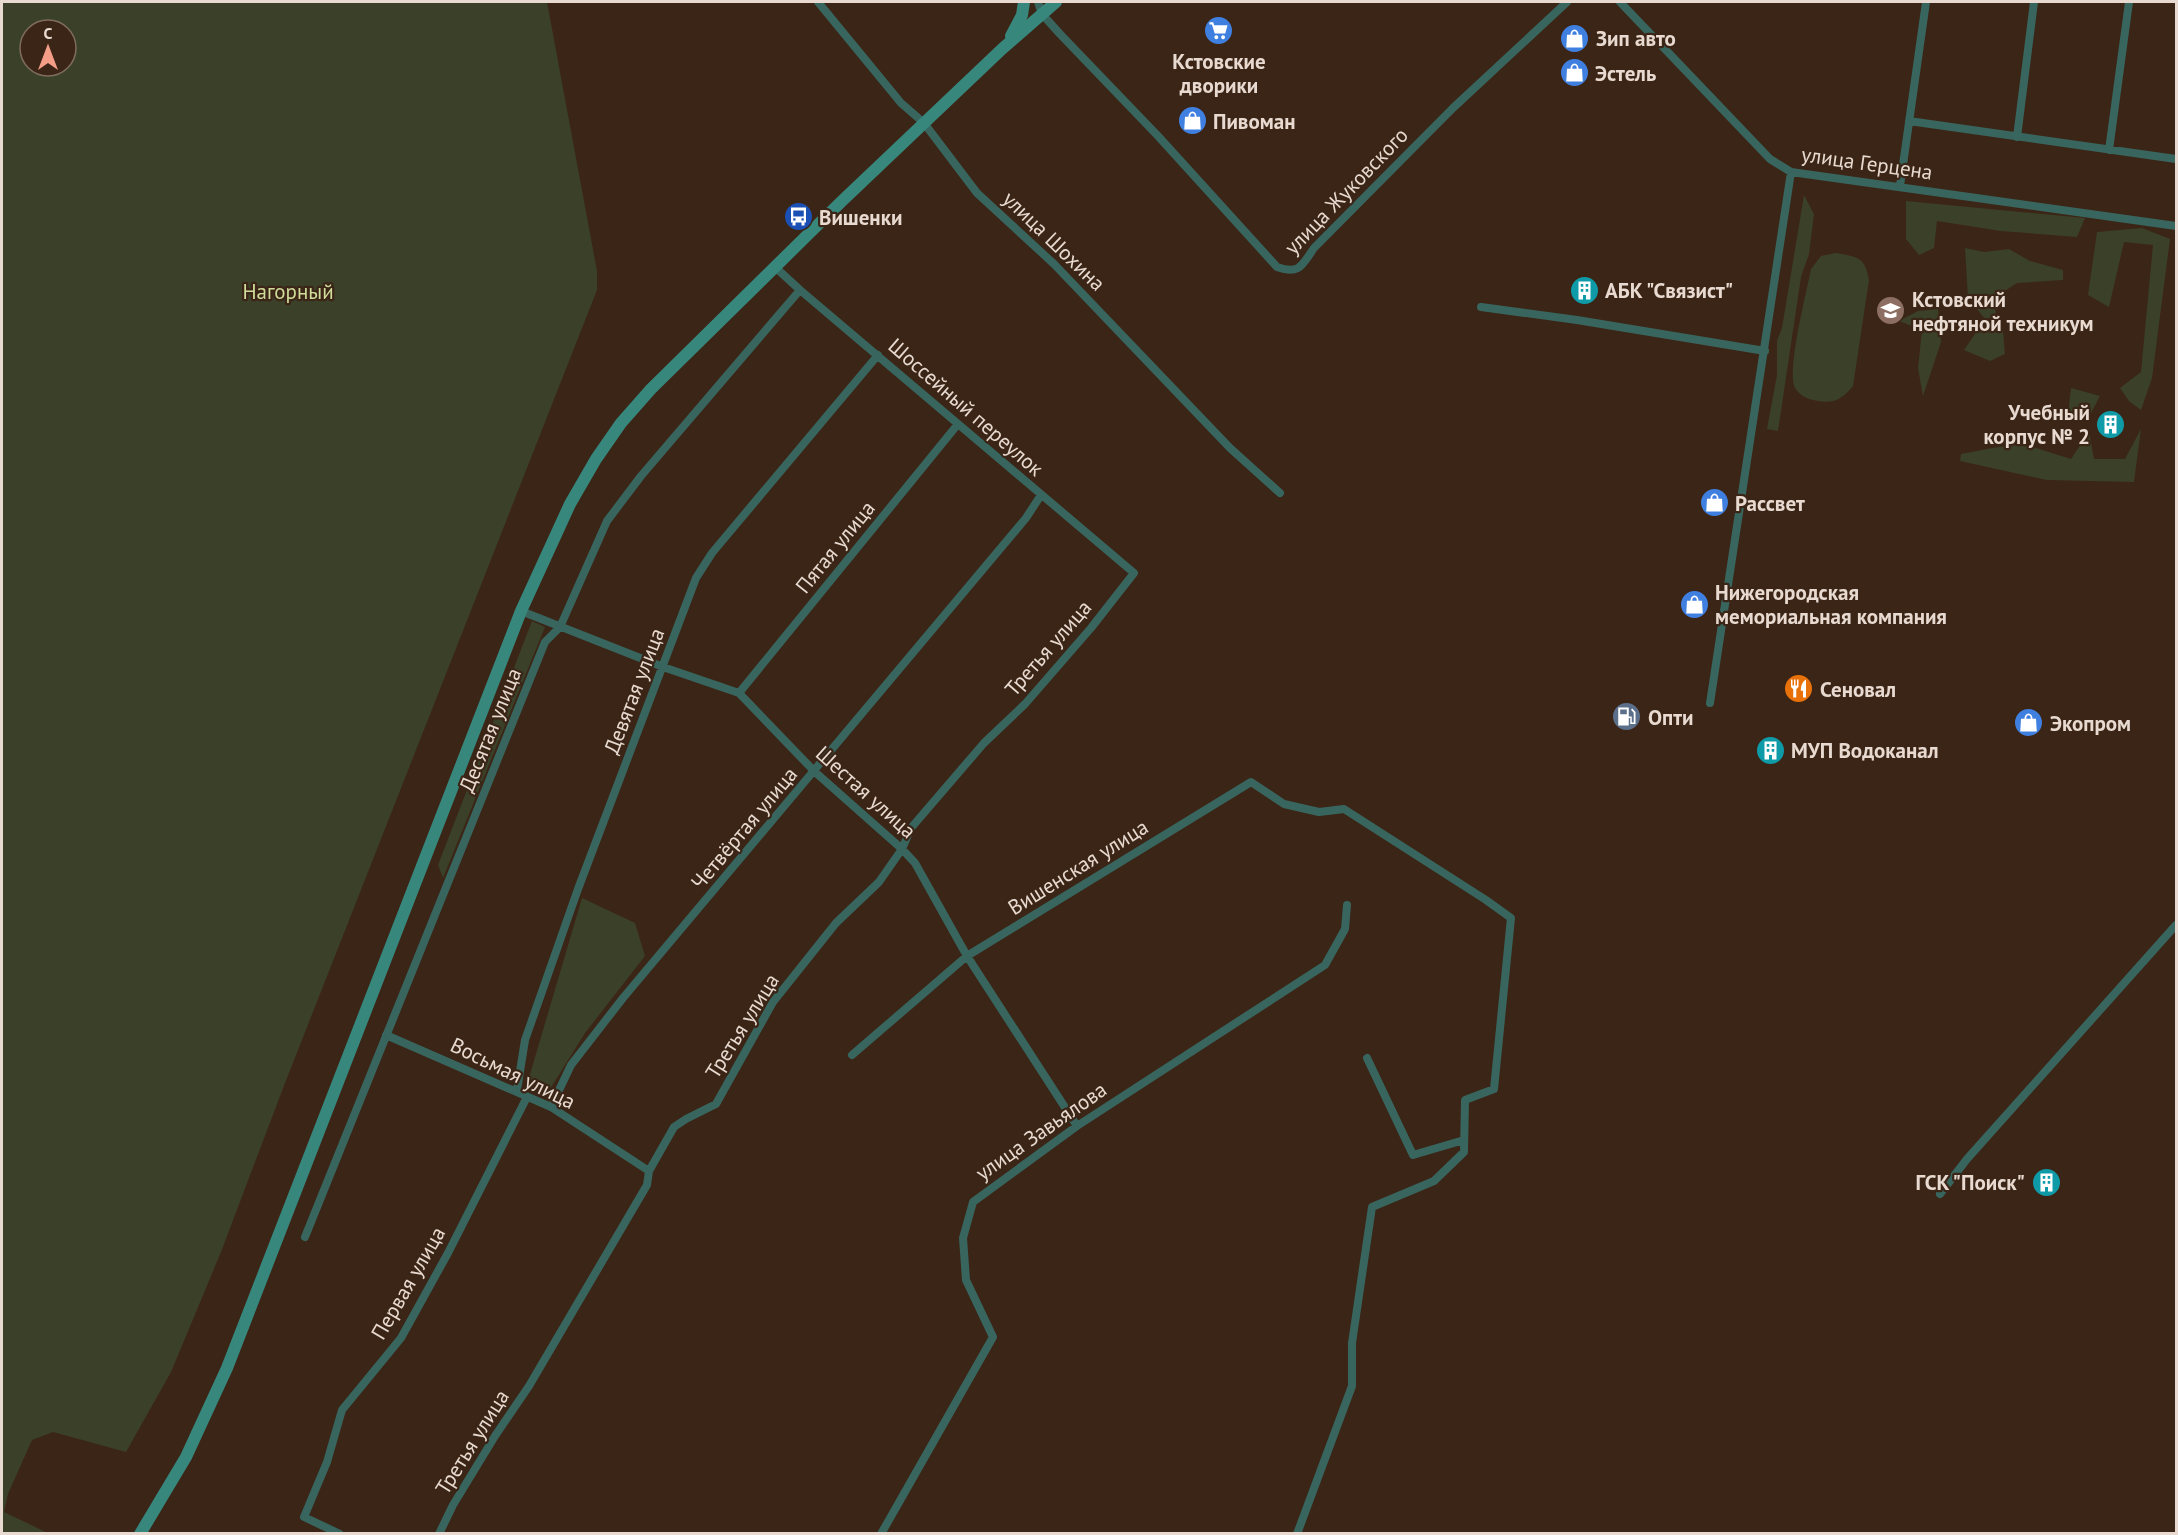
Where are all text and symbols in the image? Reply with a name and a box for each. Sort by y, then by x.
supermarket icon: Кстовские дворики [1203,14,1235,46]
north arrow [18,18,78,78]
shop icon: Зип авто [1559,22,1591,54]
text: С [44,23,53,43]
place label: Зип авто [1596,25,1676,52]
place label: Кстовские дворики [1172,48,1266,99]
shop icon: Эстель [1558,57,1590,89]
place label: Эстель [1595,60,1656,87]
shop icon: Пивоман [1176,105,1208,137]
place label: Пивоман [1213,108,1295,135]
street label: улица Жуковского [1278,122,1414,260]
street label: улица Герцена [1800,140,1934,186]
street label: улица Шохина [997,185,1111,297]
bus stop icon: Вишенки [782,201,814,233]
place label: Вишенки [819,204,902,231]
building icon: АБК "Связист" [1568,274,1600,306]
place label: АБК "Связист" [1605,277,1733,304]
park label: Нагорный [242,278,334,305]
place label: Кстовский нефтяной техникум [1912,286,2093,337]
school or university icon: Кстовский нефтяной техникум [1875,295,1907,327]
street label: Шоссейный переулок [883,332,1049,482]
place label: Учебный корпус № 2 [1983,399,2090,450]
building icon: Учебный корпус № 2 [2095,408,2127,440]
shop icon: Рассвет [1698,487,1730,519]
place label: Рассвет [1735,490,1805,517]
street label: Пятая улица [789,495,881,599]
place label: Нижегородская мемориальная компания [1715,579,1947,630]
shop icon: Нижегородская мемориальная компания [1678,588,1710,620]
street label: Третья улица [999,594,1097,702]
street label: Девятая улица [598,624,670,758]
street label: Десятая улица [453,664,527,796]
restaurant icon: Сеновал [1783,673,1815,705]
place label: Сеновал [1820,676,1896,703]
fuel station icon: Опти [1611,701,1643,733]
place label: Опти [1648,704,1693,731]
shop icon: Экопром [2013,707,2045,739]
place label: Экопром [2050,710,2131,737]
building icon: МУП Водоканал [1754,734,1786,766]
place label: МУП Водоканал [1791,737,1939,764]
street label: Шестая улица [810,740,922,844]
street label: Четвёртая улица [685,761,803,895]
street label: Вишенская улица [1003,813,1153,921]
street label: Третья улица [699,969,785,1083]
street label: Восьмая улица [446,1031,580,1115]
street label: улица Завьялова [970,1076,1112,1186]
building icon: ГСК "Поиск" [2030,1166,2062,1198]
place label: ГСК "Поиск" [1915,1169,2025,1196]
street label: Первая улица [365,1222,451,1344]
street label: Третья улица [429,1385,515,1499]

